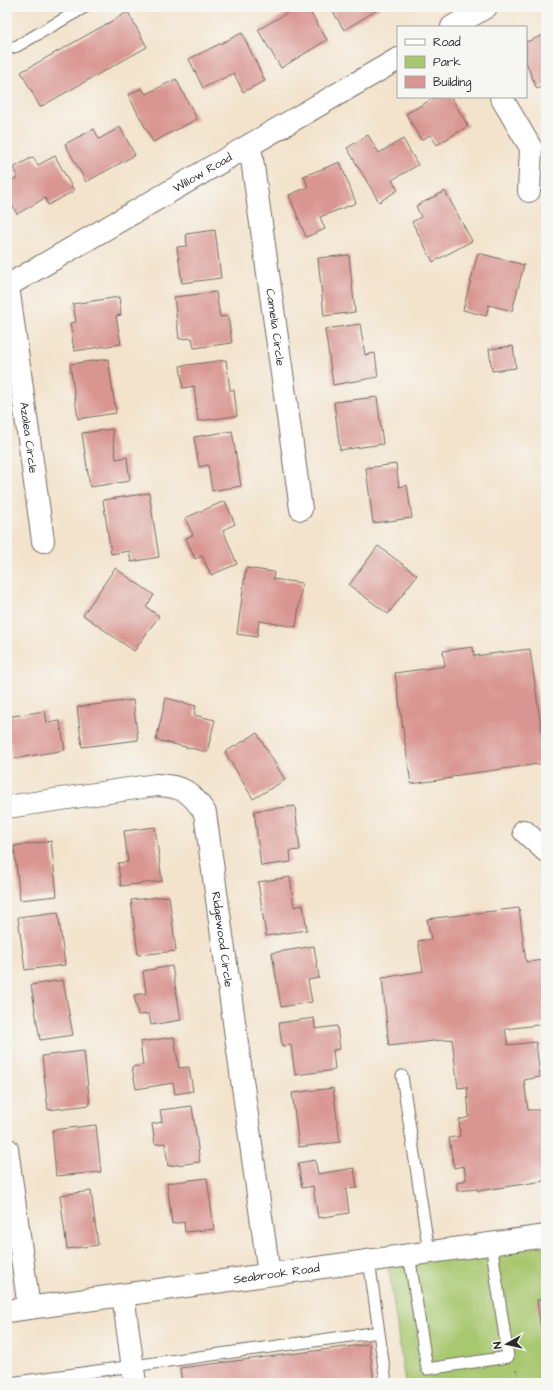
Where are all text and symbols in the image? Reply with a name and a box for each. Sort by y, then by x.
legend [397,26,527,98]
text: Road [433,34,461,51]
text: Park [433,54,461,71]
text: Building [433,74,471,92]
street label: Willow Road [170,149,235,196]
street label: Camelia Circle [262,287,289,368]
street label: Azalea Circle [15,401,42,475]
street label: Ridgewood Circle [207,890,238,989]
street label: Seabrook Road [232,1259,321,1288]
north arrow [487,1324,527,1364]
text: N [490,1341,506,1350]

